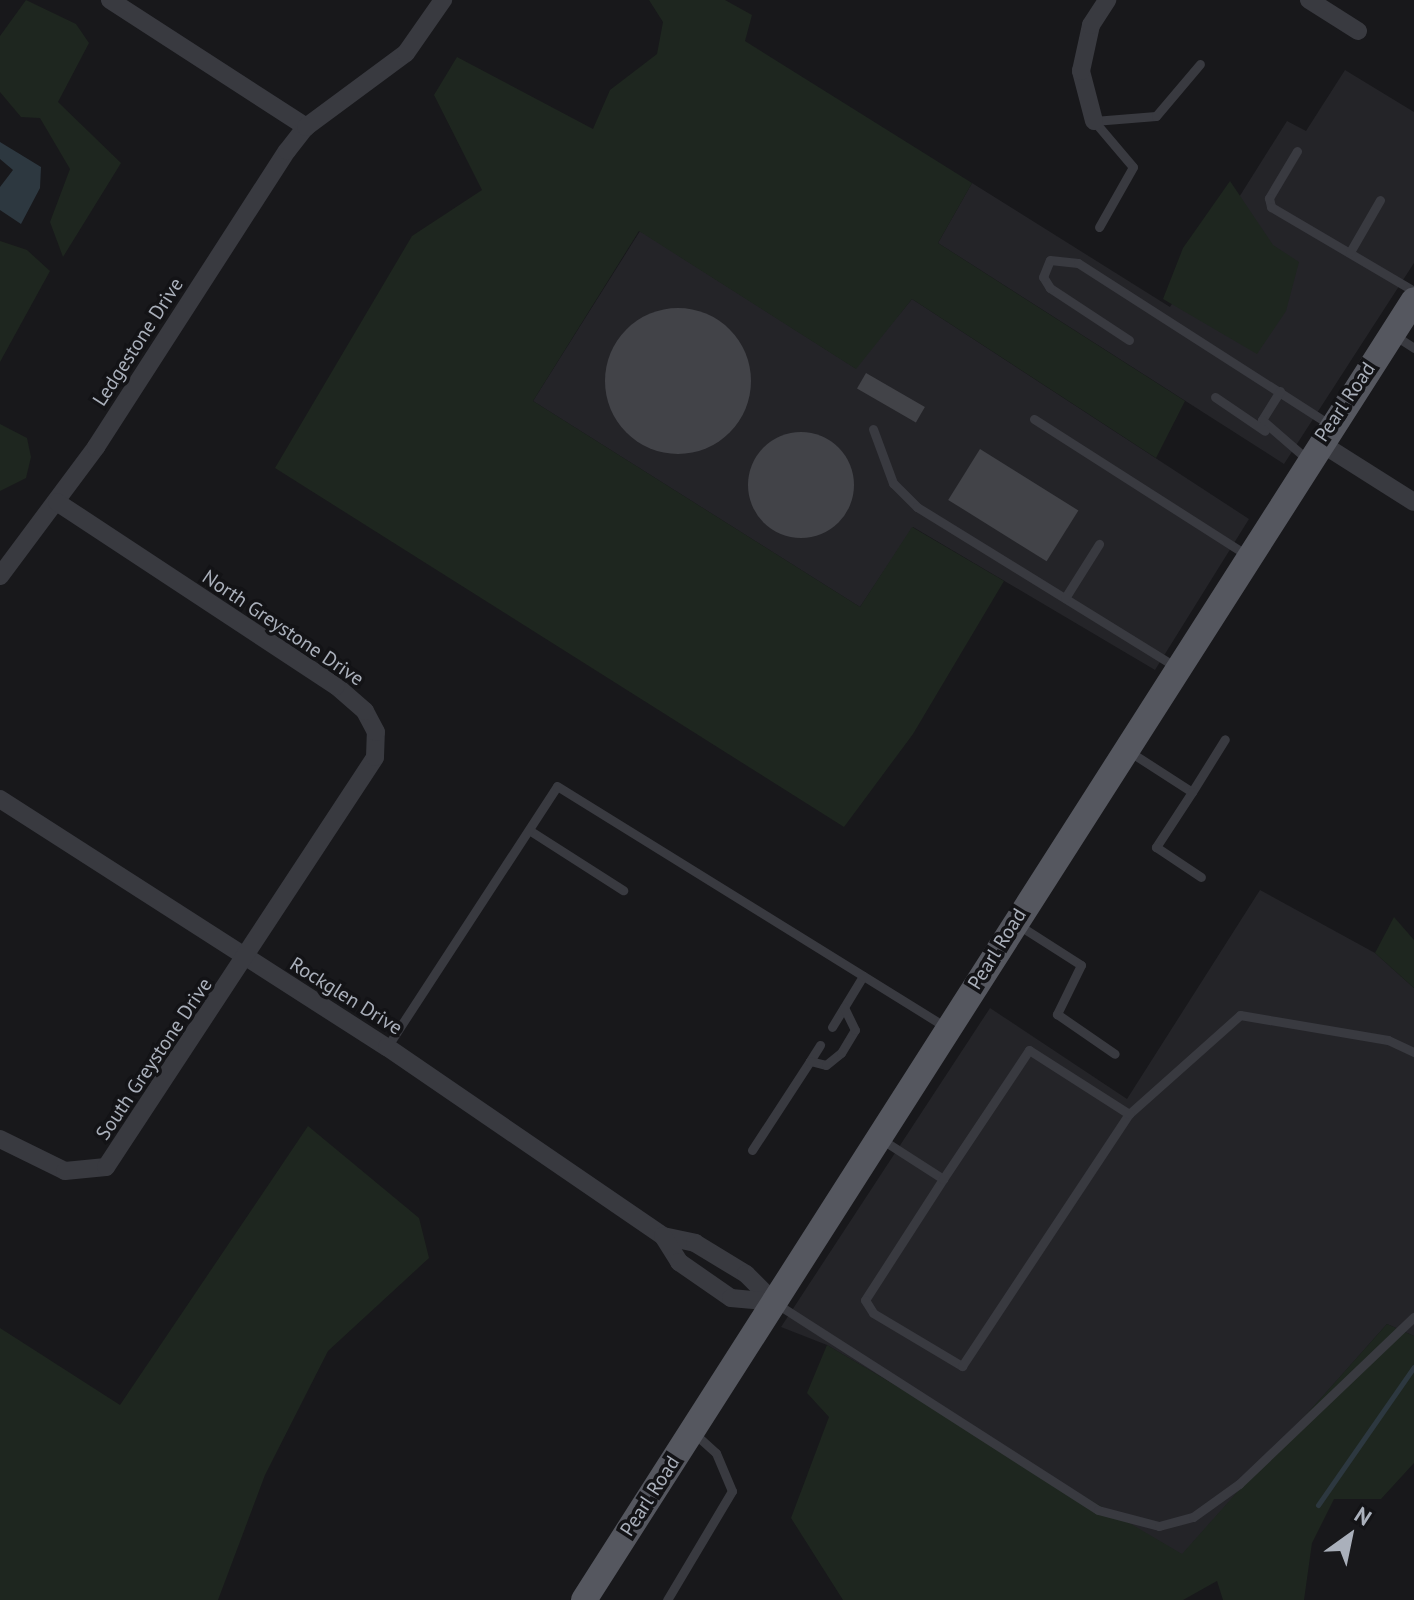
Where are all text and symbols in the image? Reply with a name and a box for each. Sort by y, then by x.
street label: Ledgestone Drive [88,273,188,411]
street label: Pearl Road [1310,358,1380,446]
street label: North Greystone Drive [198,565,368,691]
street label: Pearl Road [963,904,1031,994]
street label: Rockglen Drive [285,952,407,1040]
street label: South Greystone Drive [91,973,217,1145]
street label: Pearl Road [615,1451,685,1541]
north arrow [1310,1496,1390,1576]
text: N [1349,1500,1377,1532]

